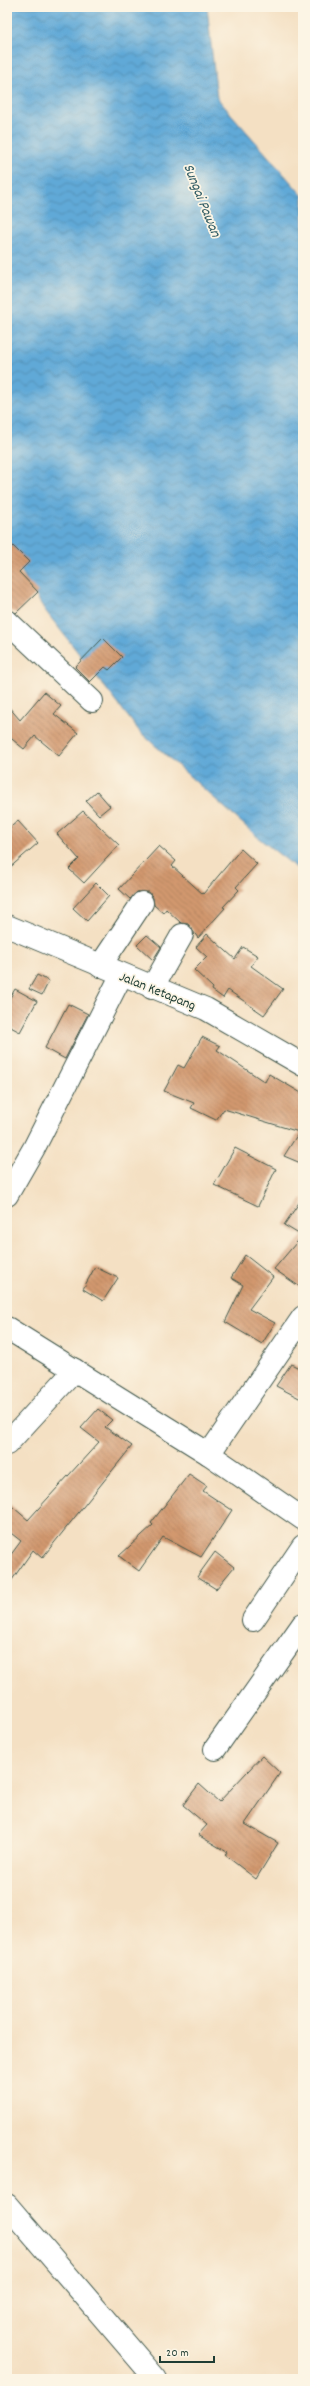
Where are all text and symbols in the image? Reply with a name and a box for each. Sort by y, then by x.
water label: Sungai Pawan [176,161,226,242]
street label: Jalan Ketapang [116,967,199,1016]
scale bar [160,2338,214,2364]
text: 20 m [166,2345,189,2362]

